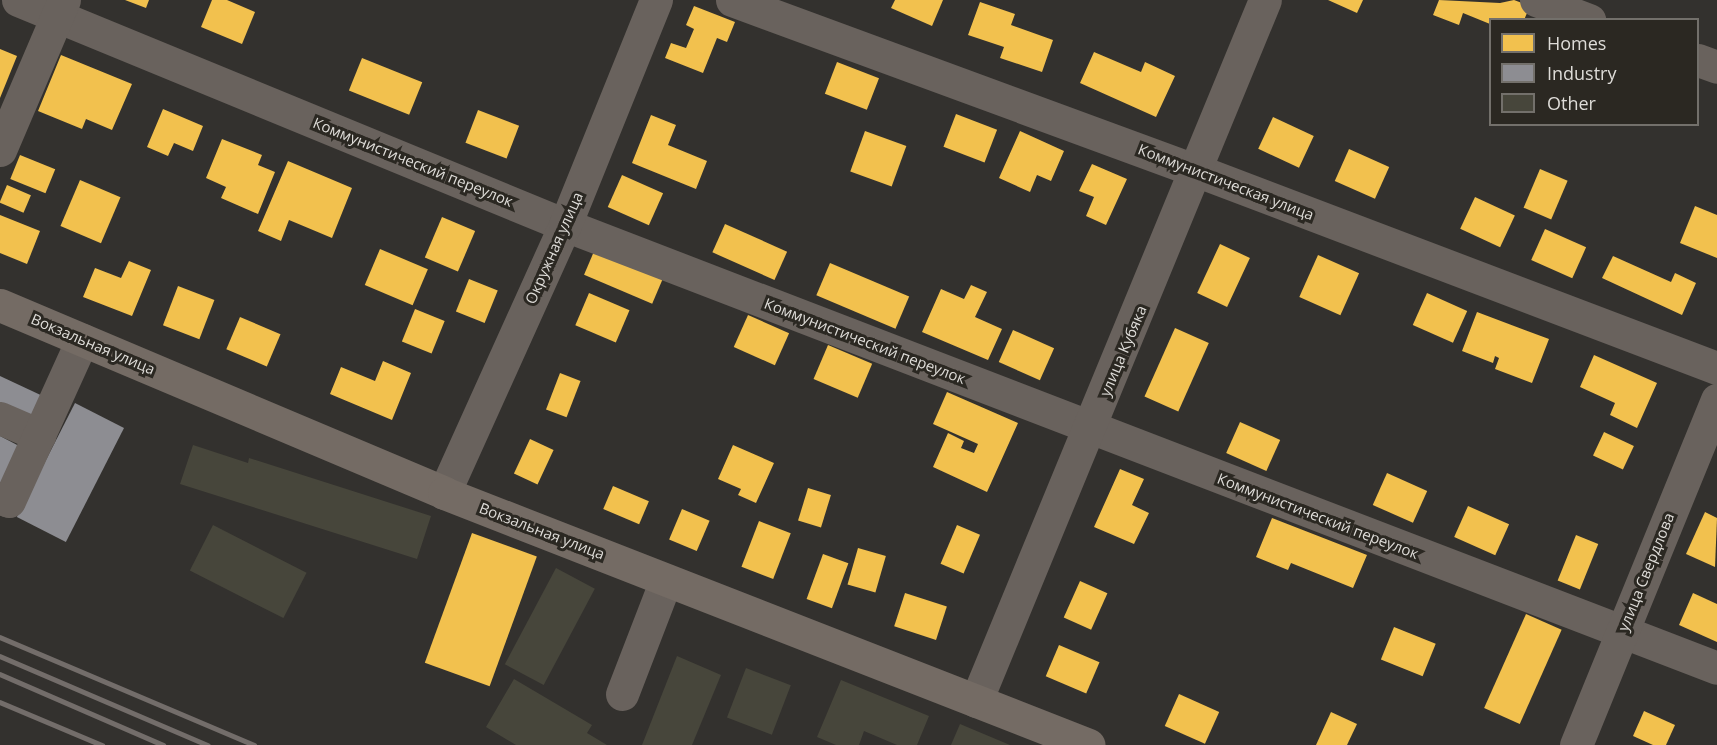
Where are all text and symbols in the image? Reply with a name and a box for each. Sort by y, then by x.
legend [1489,18,1699,126]
text: Homes [1547,31,1606,55]
text: Industry [1547,61,1617,85]
text: Other [1547,91,1596,115]
street label: Коммунистический переулок [310,114,516,210]
street label: Коммунистическая улица [1136,140,1316,224]
street label: Окружная улица [521,189,587,307]
street label: Коммунистический переулок [762,294,968,388]
street label: улица Кубяка [1096,303,1150,399]
street label: Вокзальная улица [28,310,158,378]
street label: Коммунистический переулок [1215,469,1421,563]
street label: Вокзальная улица [477,499,607,563]
street label: улица Свердлова [1614,510,1678,634]

